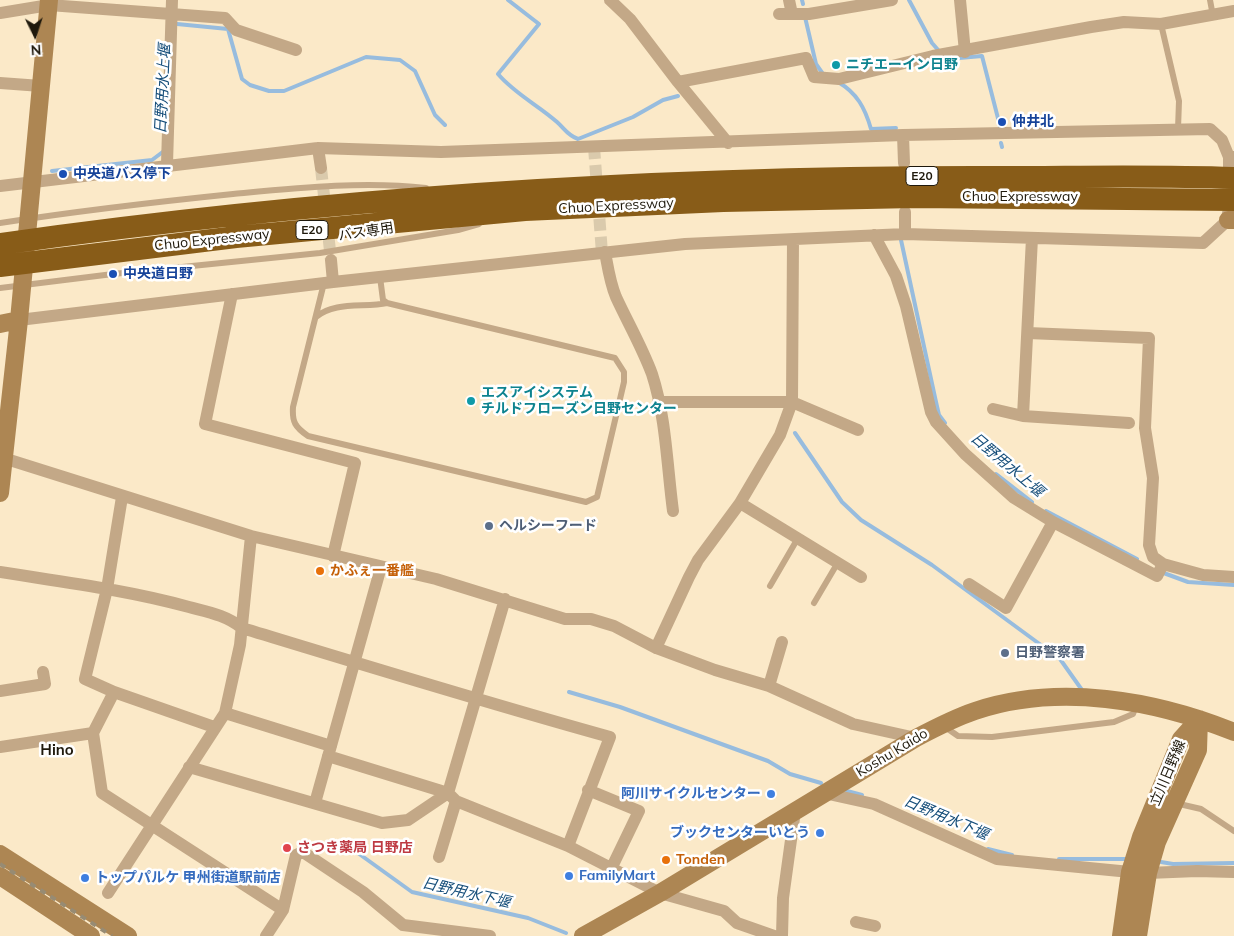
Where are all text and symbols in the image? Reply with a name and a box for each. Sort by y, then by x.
north arrow [10,10,60,60]
text: N [30,41,42,59]
water label: 日野用水上堰 [152,44,174,134]
place label: ニチエーイン日野 [846,57,958,73]
marker: ニチエーイン日野 [830,59,842,71]
place label: 仲井北 [1012,114,1054,130]
marker: 仲井北 [996,116,1008,128]
place label: 中央道バス停下 [73,166,171,182]
road number: E20 [906,167,938,186]
marker: 中央道バス停下 [57,168,69,180]
street label: Chuo Expressway [962,189,1078,205]
street label: Chuo Expressway [558,195,674,217]
street label: バス専用 [337,219,395,245]
road number: E20 [296,220,328,240]
street label: Chuo Expressway [154,226,270,254]
place label: 中央道日野 [123,266,193,282]
marker: 中央道日野 [107,268,119,280]
place label: エスアイシステム チルドフローズン日野センター [481,385,677,418]
marker: エスアイシステム チルドフローズン日野センター [465,395,477,407]
water label: 日野用水上堰 [967,429,1047,501]
place label: ヘルシーフード [499,518,597,534]
marker: ヘルシーフード [483,520,495,532]
place label: かふぇ一番艦 [330,563,414,579]
marker: かふぇ一番艦 [314,565,326,577]
place label: 日野警察署 [1015,645,1085,661]
marker: 日野警察署 [999,647,1011,659]
street label: Koshu Kaido [853,725,931,781]
street label: 立川日野線 [1147,738,1189,808]
district label: Hino [40,741,74,759]
place label: 阿川サイクルセンター [621,786,761,802]
marker: 阿川サイクルセンター [765,788,777,800]
water label: 日野用水下堰 [901,792,991,844]
place label: ブックセンターいとう [670,825,810,841]
marker: ブックセンターいとう [814,827,826,839]
place label: さつき薬局 日野店 [297,840,413,856]
marker: さつき薬局 日野店 [281,842,293,854]
place label: Tonden [676,852,725,868]
marker: Tonden [660,854,672,866]
place label: FamilyMart [579,868,655,884]
place label: トップパルケ 甲州街道駅前店 [95,870,281,886]
marker: FamilyMart [563,870,575,882]
marker: トップパルケ 甲州街道駅前店 [79,872,91,884]
water label: 日野用水下堰 [420,874,512,912]

